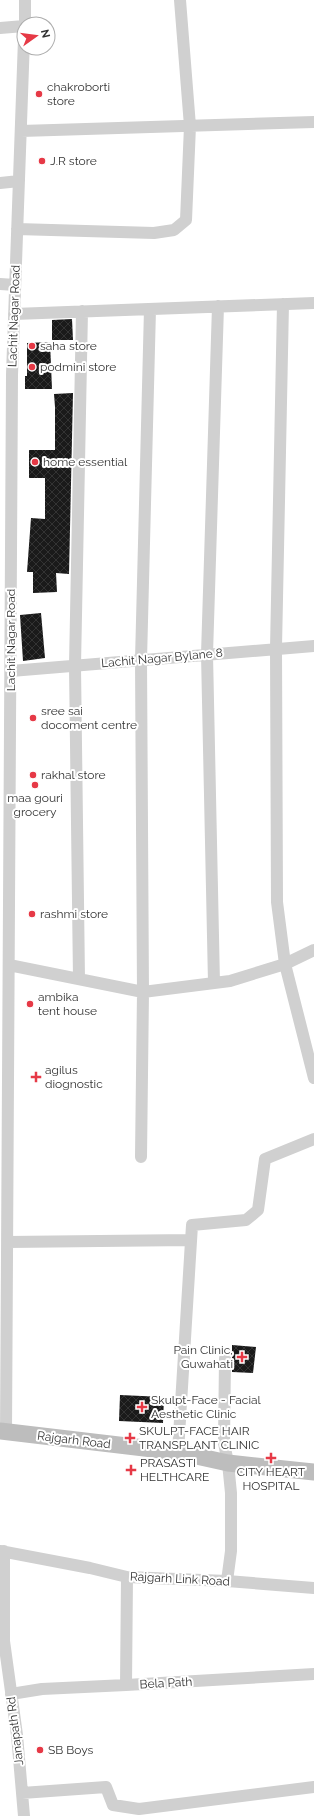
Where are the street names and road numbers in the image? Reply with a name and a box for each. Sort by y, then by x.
street label: Lachit Nagar Road [5,265,23,367]
street label: Lachit Nagar Road [4,589,18,691]
street label: Lachit Nagar Bylane 8 [101,646,223,670]
street label: Rajgarh Road [36,1429,112,1451]
street label: Rajgarh Link Road [130,1569,230,1589]
street label: Bela Path [139,1675,193,1691]
street label: Janapath Rd [4,1696,26,1766]

